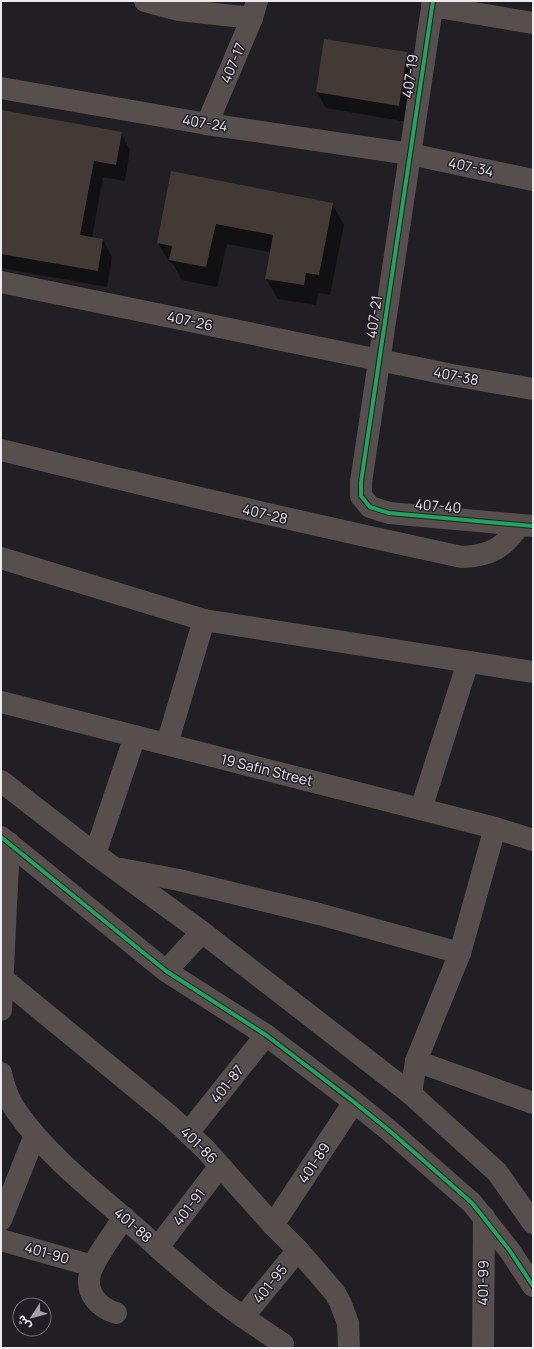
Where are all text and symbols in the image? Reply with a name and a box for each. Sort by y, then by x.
street label: 407-17 [216,40,250,86]
street label: 407-19 [397,53,422,99]
street label: 407-24 [181,110,229,135]
street label: 407-34 [447,152,495,181]
street label: 407-21 [361,294,386,340]
street label: 407-26 [165,306,215,335]
street label: 407-38 [432,362,480,389]
street label: 407-40 [414,494,462,517]
street label: 407-28 [241,499,290,528]
street label: 19 Safin Street [219,749,315,790]
street label: 401-87 [206,1061,248,1106]
street label: 401-86 [177,1122,222,1167]
street label: 401-89 [293,1139,334,1187]
street label: 401-91 [168,1184,209,1229]
street label: 401-88 [110,1203,156,1246]
street label: 401-90 [23,1237,72,1268]
street label: 401-95 [248,1260,291,1307]
street label: 401-99 [473,1260,492,1306]
north arrow [12,1297,52,1337]
text: ش [13,1313,34,1334]

